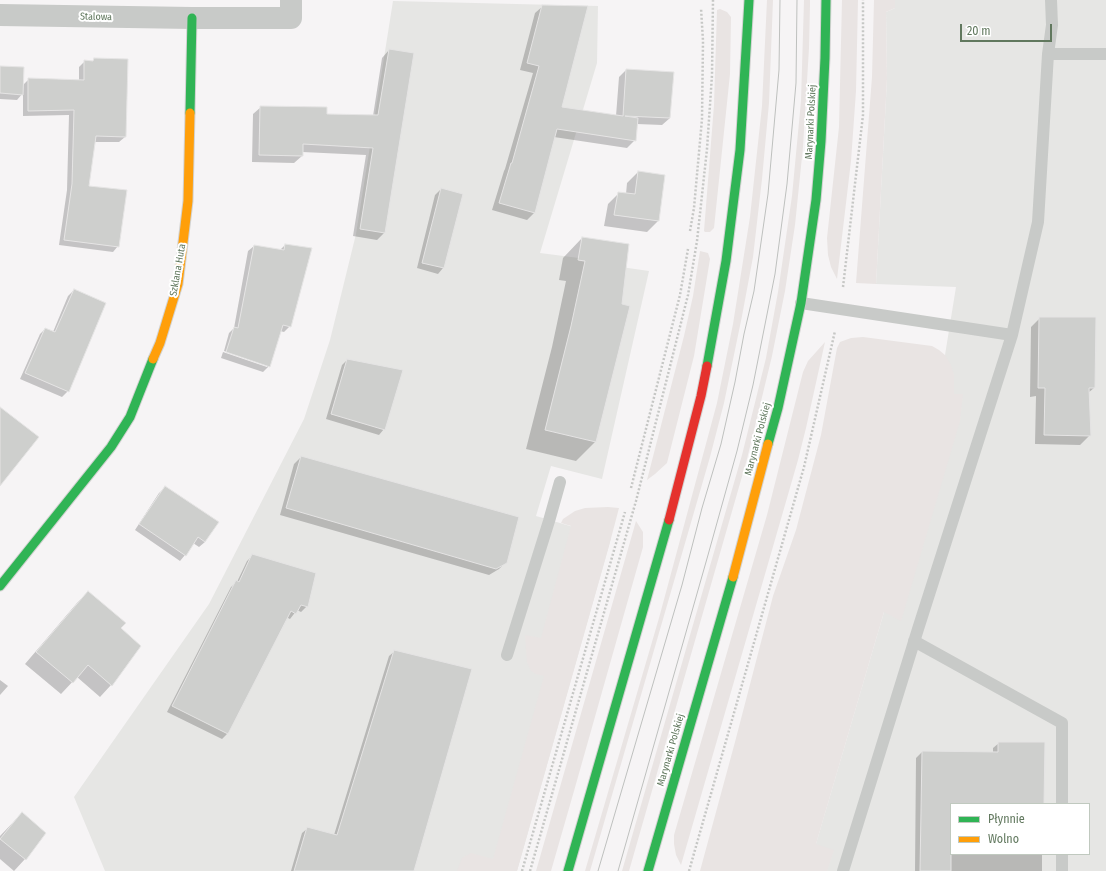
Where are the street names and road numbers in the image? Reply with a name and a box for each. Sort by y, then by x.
street label: Stalowa [80,11,112,23]
street label: Marynarki Polskiej [803,84,819,160]
street label: Szklana Huta [168,243,188,297]
street label: Marynarki Polskiej [743,401,773,477]
street label: Marynarki Polskiej [655,712,687,788]

